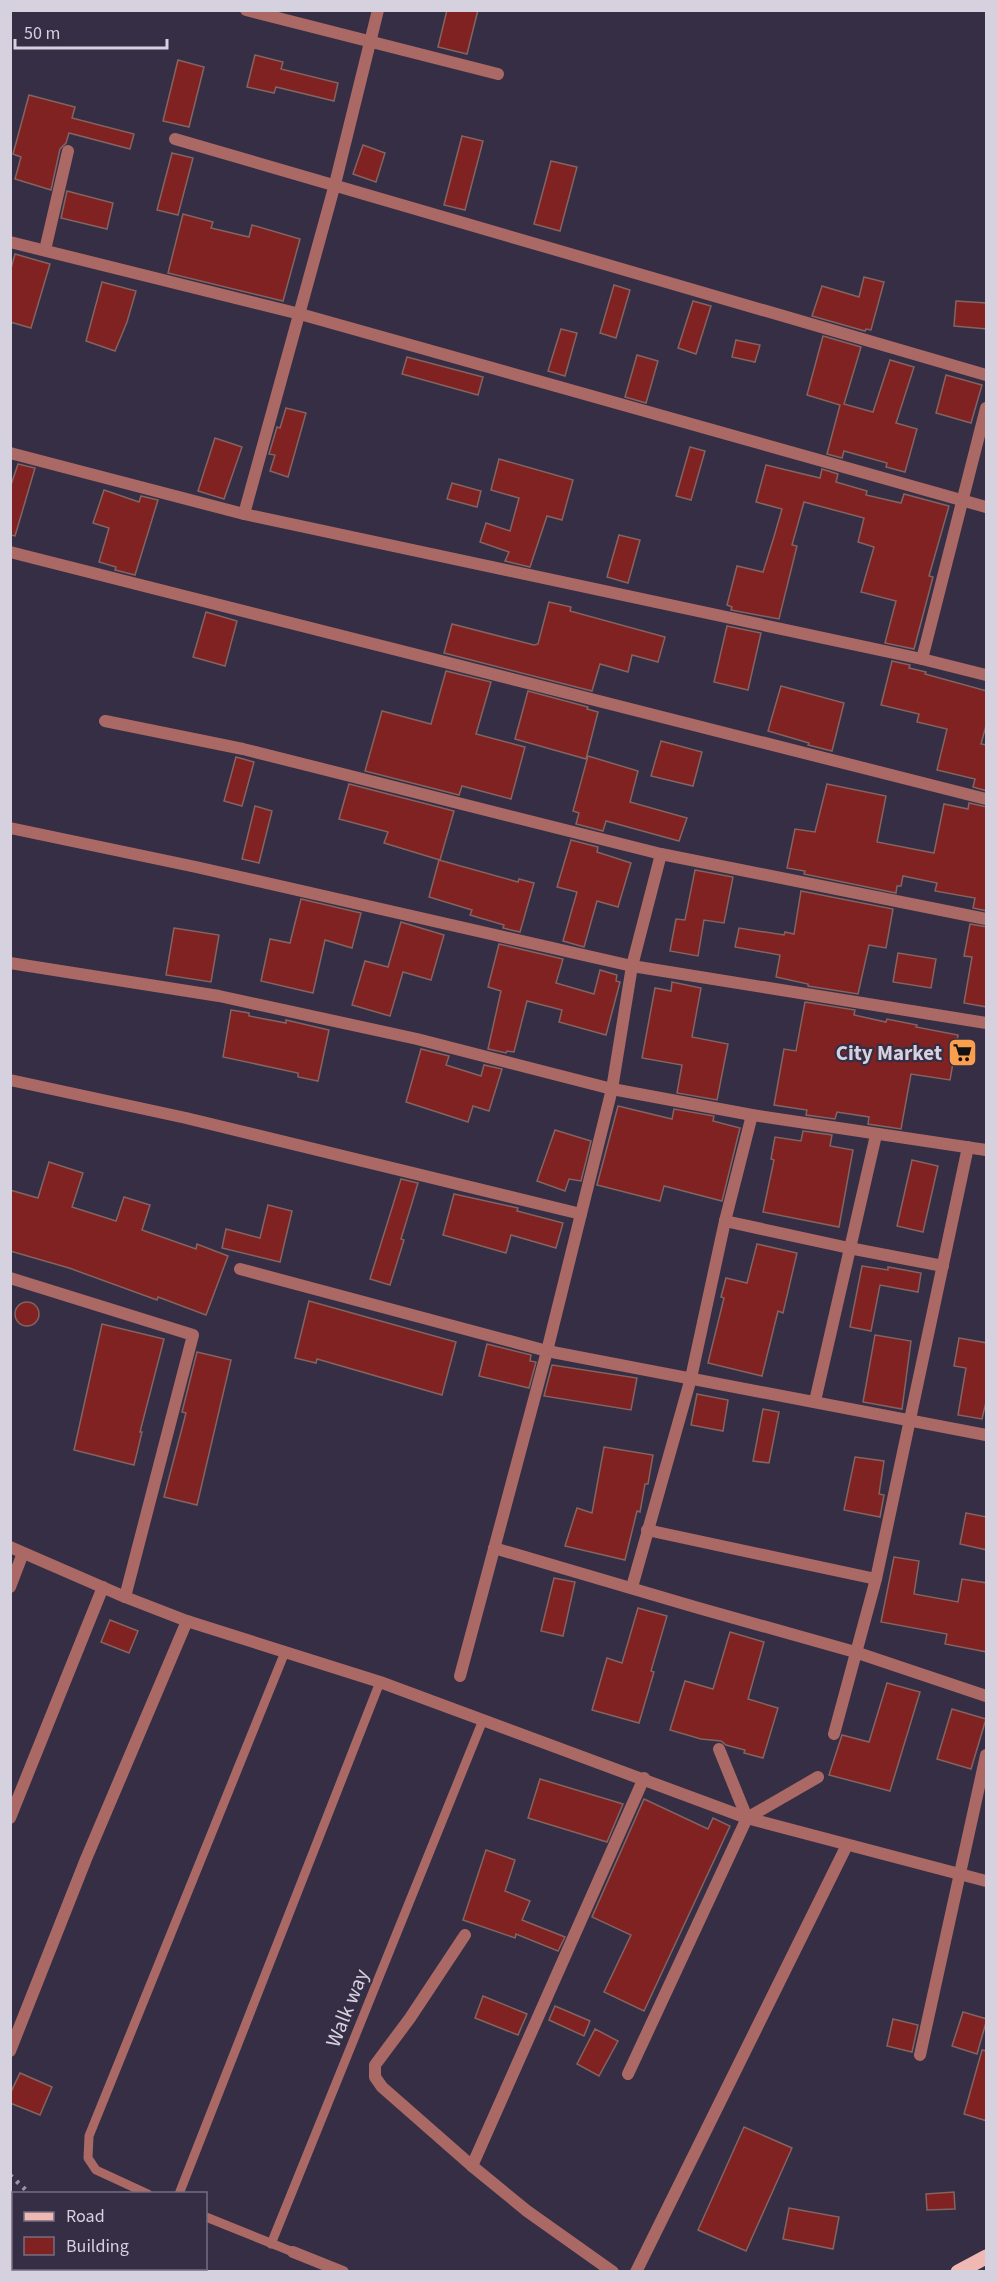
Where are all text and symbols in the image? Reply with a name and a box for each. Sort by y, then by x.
scale bar [15,12,166,50]
text: 50 m [24,21,60,46]
supermarket icon: City Market [947,1037,979,1069]
place label: City Market [836,1038,942,1068]
street label: Walk way [318,1964,376,2052]
legend [12,2192,207,2270]
text: Road [66,2204,105,2229]
text: Building [66,2234,129,2259]

